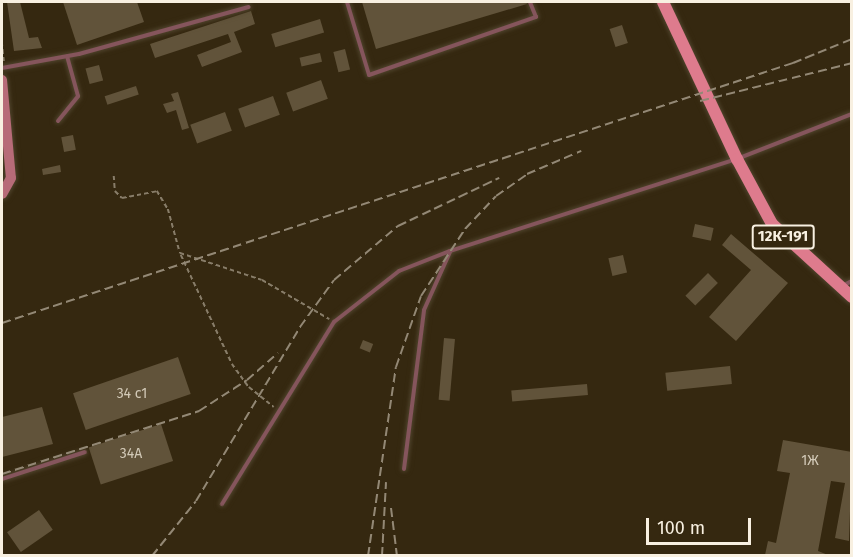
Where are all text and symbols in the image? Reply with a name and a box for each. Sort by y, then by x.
road number: 12К-191 [752,225,814,249]
house number: 34 с1 [117,386,147,402]
house number: 34А [120,446,142,462]
house number: 1Ж [801,453,819,469]
scale bar [649,506,754,544]
text: 100 m [657,517,705,539]

